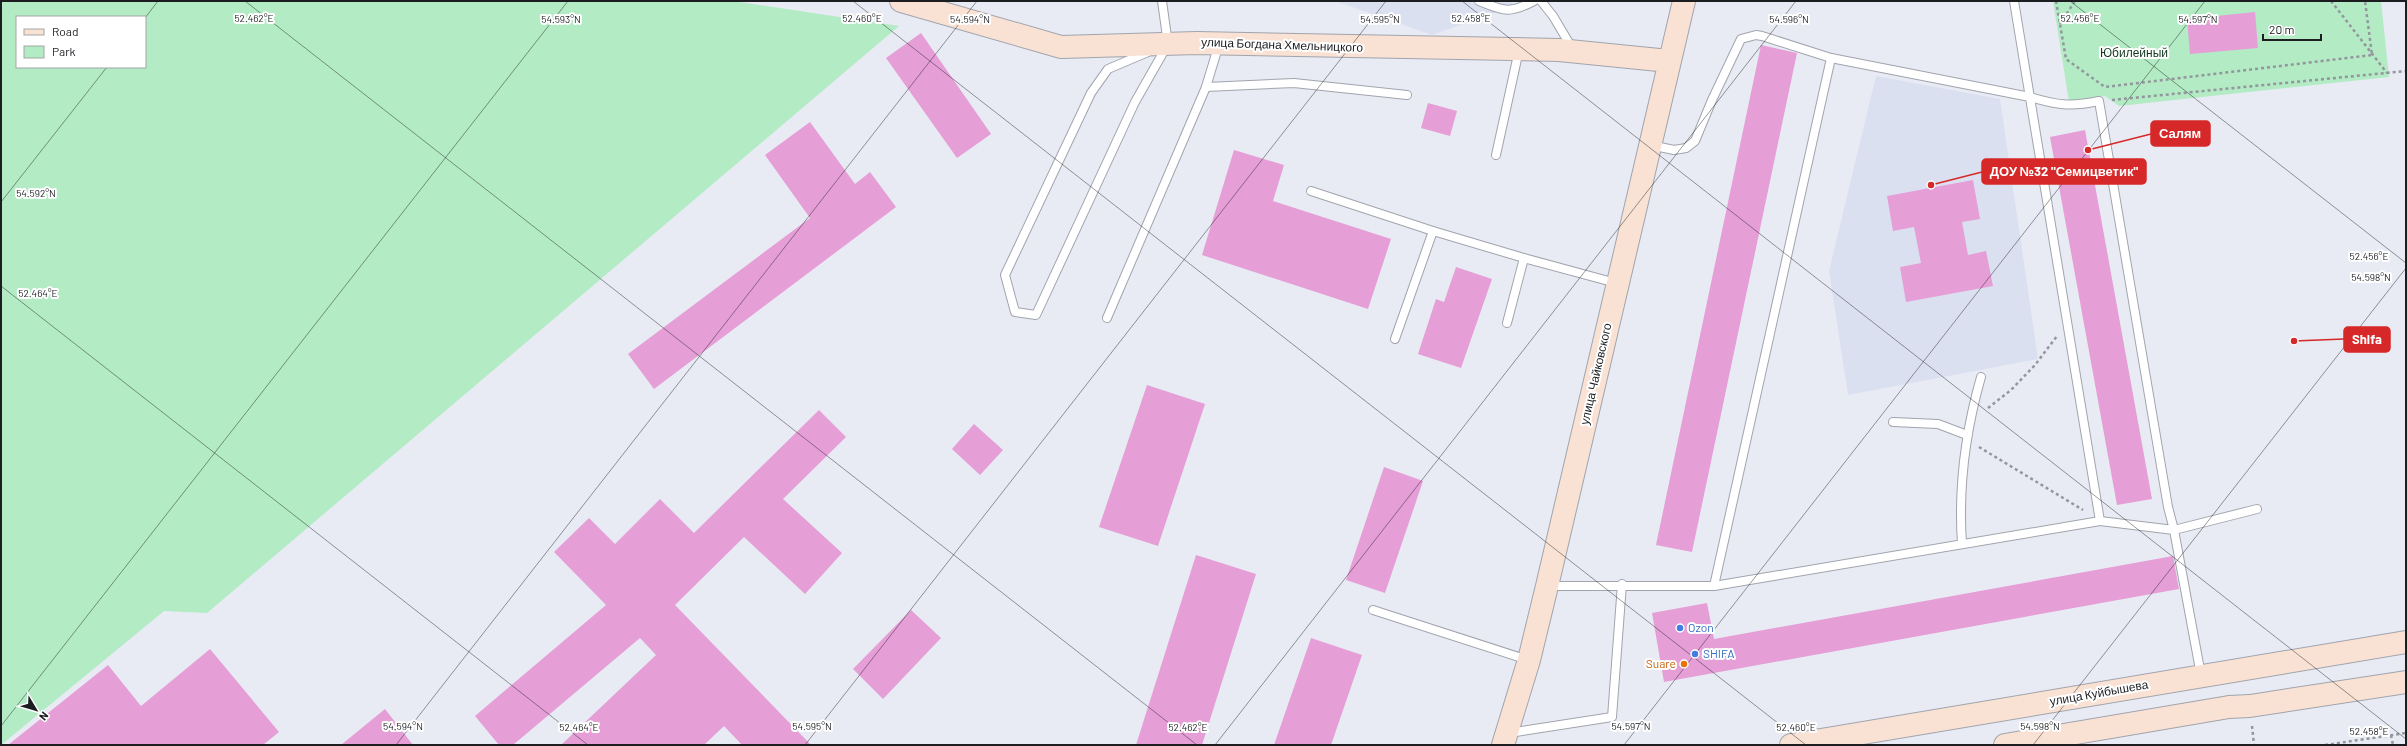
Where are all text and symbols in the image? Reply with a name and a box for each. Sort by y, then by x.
text: 52.462°E [234,12,274,24]
text: 52.460°E [842,12,882,24]
text: 52.458°E [1452,12,1491,24]
text: 52.456°E [2061,12,2099,24]
text: 54.593°N [541,13,581,25]
text: 54.594°N [950,13,990,25]
text: 54.595°N [1360,13,1400,25]
text: 54.596°N [1769,13,1809,25]
text: 54.597°N [2178,13,2218,25]
legend [16,16,146,68]
scale bar [2263,16,2321,42]
text: 20 m [2269,22,2295,36]
text: Road [52,24,79,38]
street label: улица Богдана Хмельницкого [1201,34,1364,55]
text: Park [52,44,76,58]
park label: Юбилейный [2100,45,2168,59]
callout: Салям [2151,121,2210,146]
text: Салям [2159,125,2201,141]
callout: ДОУ №32 "Семицветик" [1982,159,2146,184]
text: ДОУ №32 "Семицветик" [1990,163,2138,179]
text: 54.592°N [16,187,56,199]
text: 52.456°E [2350,250,2388,262]
text: 54.598°N [2351,271,2391,283]
text: 52.464°E [18,287,58,299]
street label: улица Чайковского [1577,321,1615,426]
callout: Shifa [2344,327,2390,352]
text: Shifa [2352,331,2382,347]
place label: Ozon [1688,620,1714,634]
marker: Ozon [1675,623,1685,633]
place label: SHIFA [1703,646,1734,660]
marker: SHIFA [1690,649,1700,659]
place label: Suare [1646,656,1676,670]
marker: Suare [1679,659,1689,669]
street label: улица Куйбышева [2048,676,2150,709]
north arrow [16,690,56,730]
text: N [37,710,52,723]
text: 54.594°N [383,720,423,732]
text: 54.595°N [792,720,832,732]
text: 54.597°N [1611,720,1651,732]
text: 54.598°N [2020,720,2060,732]
text: 52.464°E [559,721,599,733]
text: 52.462°E [1168,721,1208,733]
text: 52.460°E [1776,721,1816,733]
text: 52.458°E [2350,725,2389,737]

